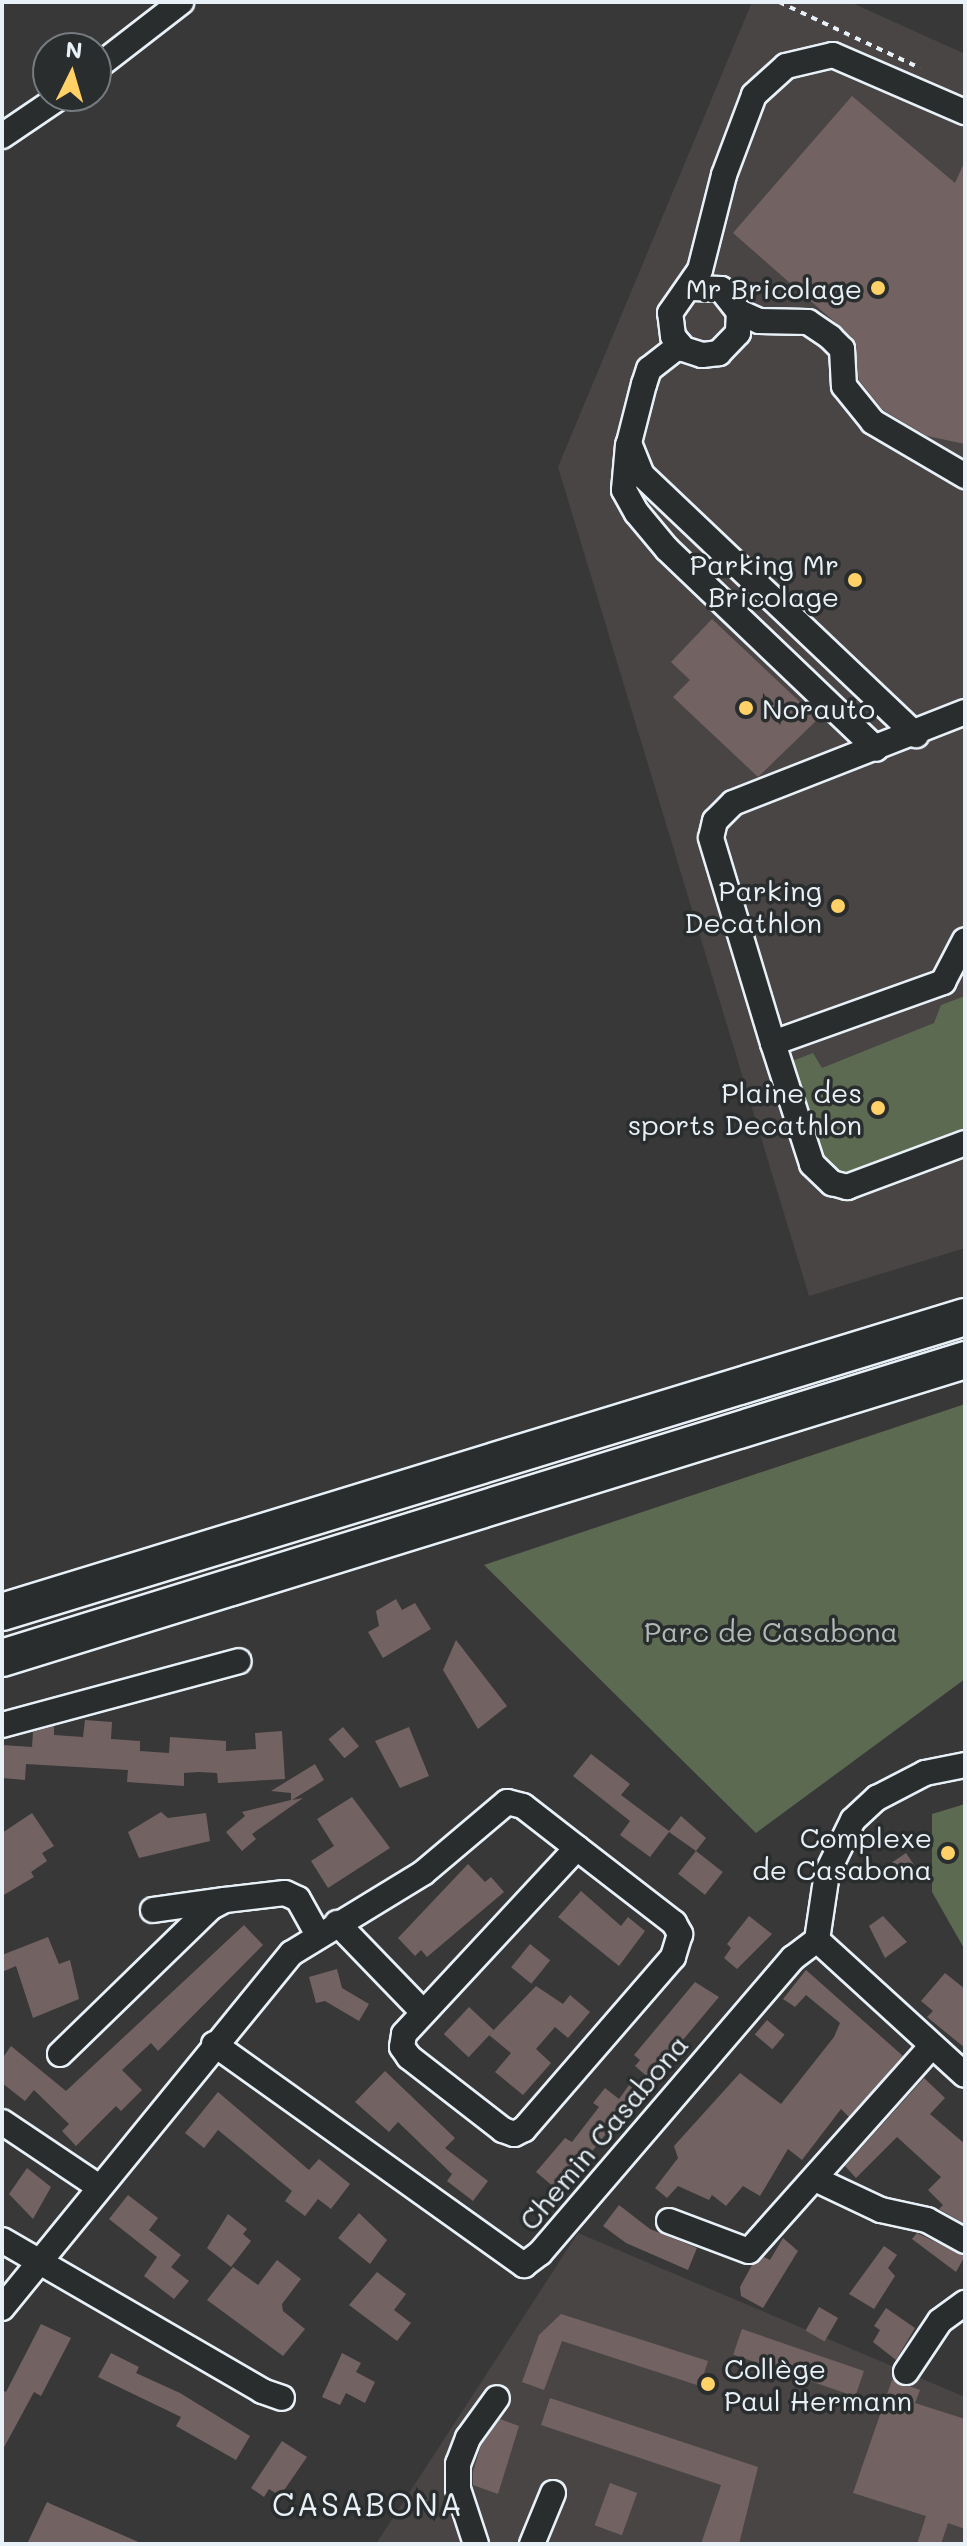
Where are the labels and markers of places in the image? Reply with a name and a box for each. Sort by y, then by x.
place label: Mr Bricolage [686,271,862,305]
marker: Mr Bricolage [869,279,887,297]
place label: Parking Mr Bricolage [690,547,839,613]
marker: Parking Mr Bricolage [846,571,864,589]
place label: Norauto [762,691,875,725]
marker: Norauto [737,699,755,717]
place label: Parking Decathlon [684,873,822,939]
marker: Parking Decathlon [829,897,847,915]
place label: Plaine des sports Decathlon [628,1075,862,1141]
marker: Plaine des sports Decathlon [869,1099,887,1117]
place label: Complexe de Casabona [752,1820,932,1886]
marker: Complexe de Casabona [939,1844,957,1862]
place label: Collège Paul Hermann [724,2351,912,2417]
marker: Collège Paul Hermann [699,2375,717,2393]

